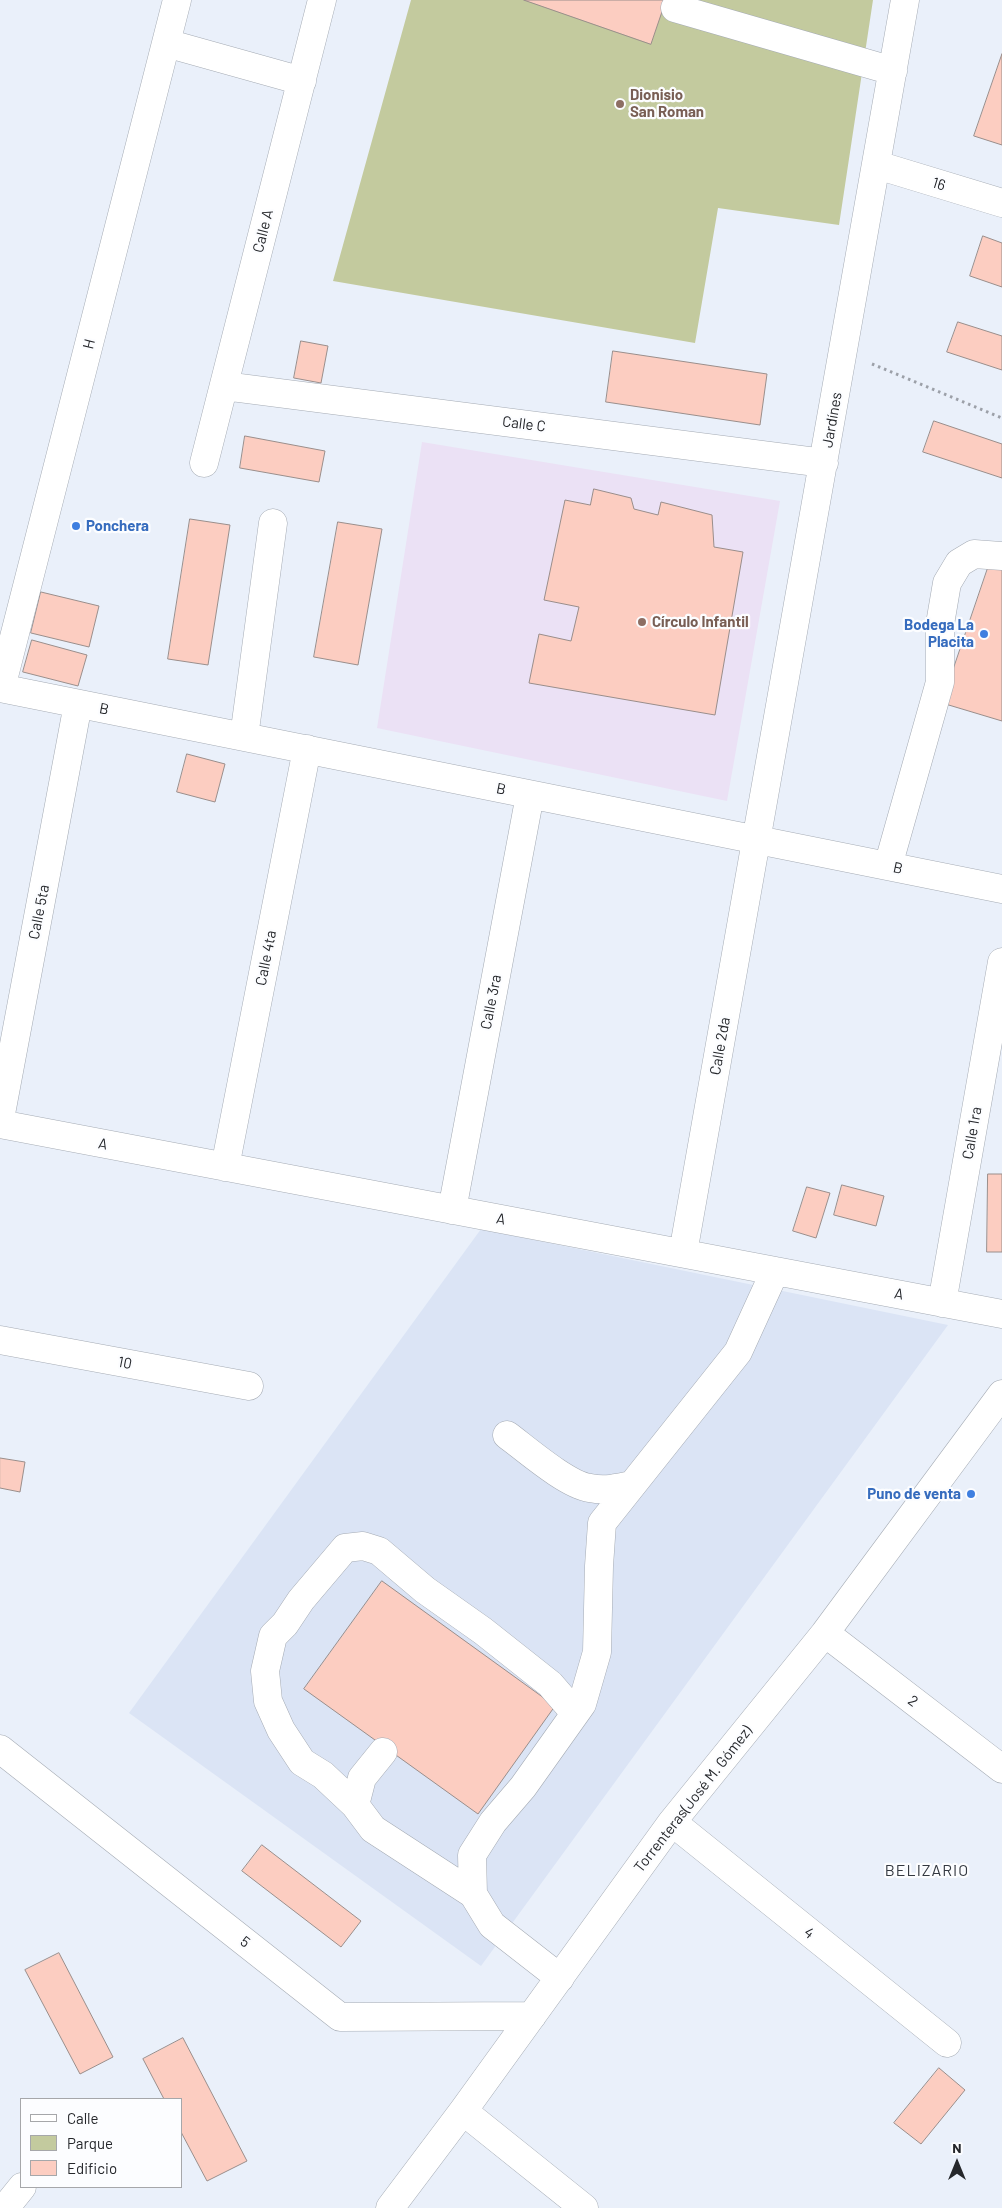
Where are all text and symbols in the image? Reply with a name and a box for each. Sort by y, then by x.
place label: Dionisio San Roman [630,86,704,121]
marker: Dionisio San Roman [614,98,626,110]
street label: 16 [930,173,948,195]
street label: Calle A [249,208,277,254]
street label: H [79,337,99,351]
street label: Jardínes [818,391,846,449]
street label: Calle C [501,412,547,436]
place label: Ponchera [86,517,149,535]
marker: Ponchera [70,520,82,532]
place label: Círculo Infantil [652,613,749,631]
marker: Círculo Infantil [636,616,648,628]
place label: Bodega La Placita [904,616,974,651]
marker: Bodega La Placita [978,628,990,640]
street label: B [98,699,110,719]
street label: B [495,779,507,799]
street label: B [892,858,904,878]
street label: Calle 5ta [25,883,53,941]
street label: Calle 4ta [252,929,280,987]
street label: Calle 3ra [477,973,505,1031]
street label: Calle 2da [706,1016,734,1076]
street label: Calle 1ra [959,1105,985,1161]
street label: A [97,1134,109,1154]
street label: A [495,1209,507,1229]
street label: A [893,1284,905,1304]
street label: 10 [117,1353,133,1373]
place label: Puno de venta [867,1485,961,1503]
marker: Puno de venta [965,1488,977,1500]
street label: 2 [904,1691,922,1711]
street label: Torrenteras(José M. Gómez) [630,1722,756,1876]
district label: BELIZARIO [884,1861,970,1881]
street label: 4 [800,1923,818,1943]
street label: 5 [236,1933,254,1951]
legend [20,2098,182,2188]
text: Calle [67,2109,99,2127]
text: Parque [67,2134,113,2152]
north arrow [932,2138,982,2188]
text: N [952,2139,962,2156]
text: Edificio [67,2159,117,2177]

